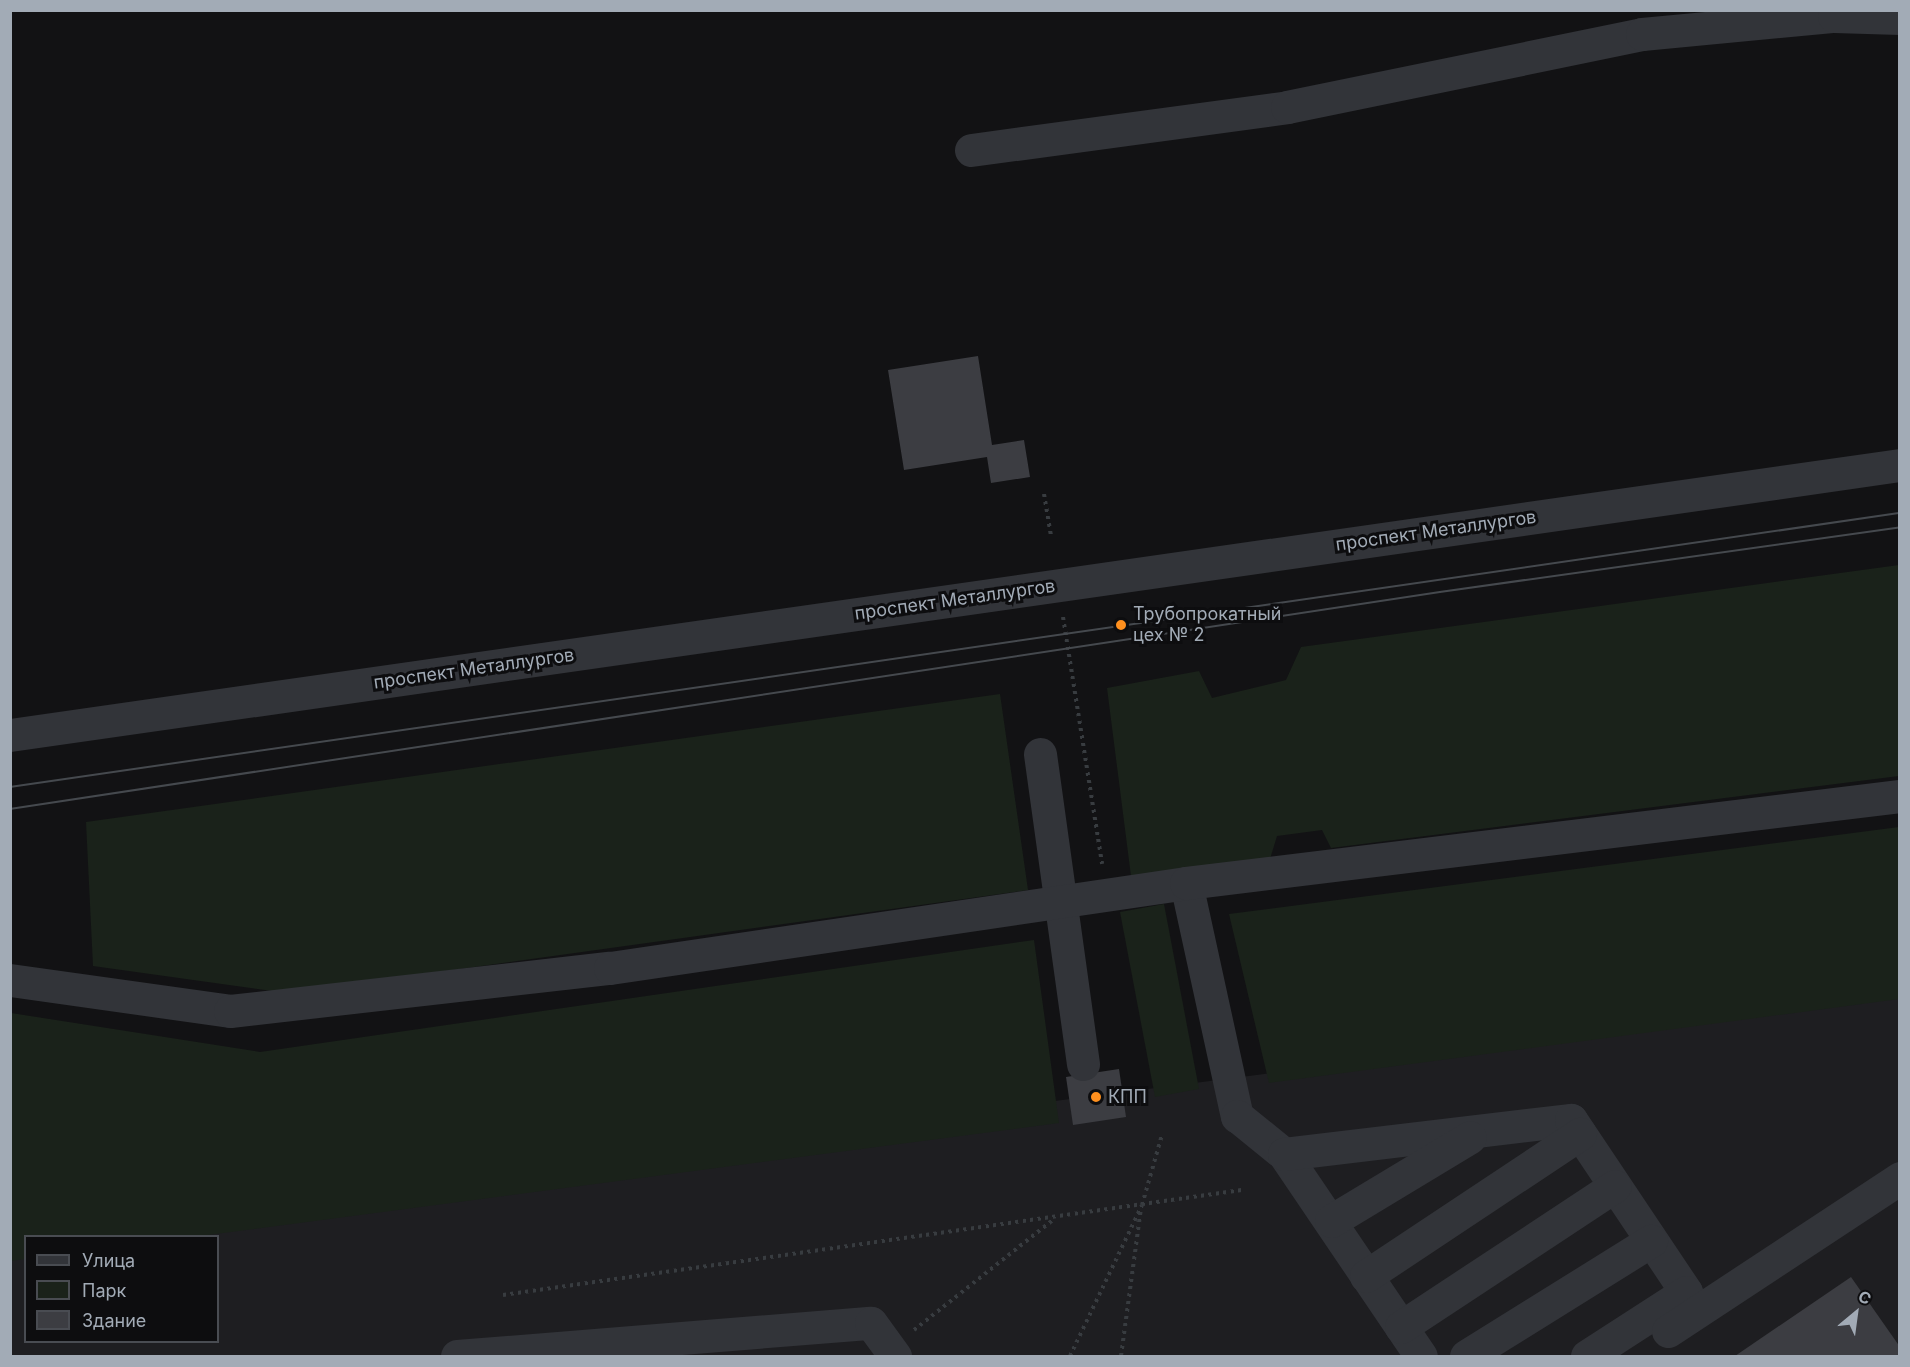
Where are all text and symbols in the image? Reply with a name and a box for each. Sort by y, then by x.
street label: проспект Металлургов [1334,506,1538,556]
street label: проспект Металлургов [853,575,1057,625]
place label: Трубопрокатный цех № 2 [1133,604,1281,646]
marker: Трубопрокатный цех № 2 [1114,618,1128,632]
street label: проспект Металлургов [372,644,576,694]
place label: КПП [1108,1086,1147,1108]
marker: КПП [1089,1090,1103,1104]
legend [24,1235,219,1343]
text: Улица [82,1250,135,1271]
text: Парк [82,1280,126,1301]
north arrow [1826,1283,1886,1343]
text: С [1855,1286,1875,1309]
text: Здание [82,1310,146,1331]

